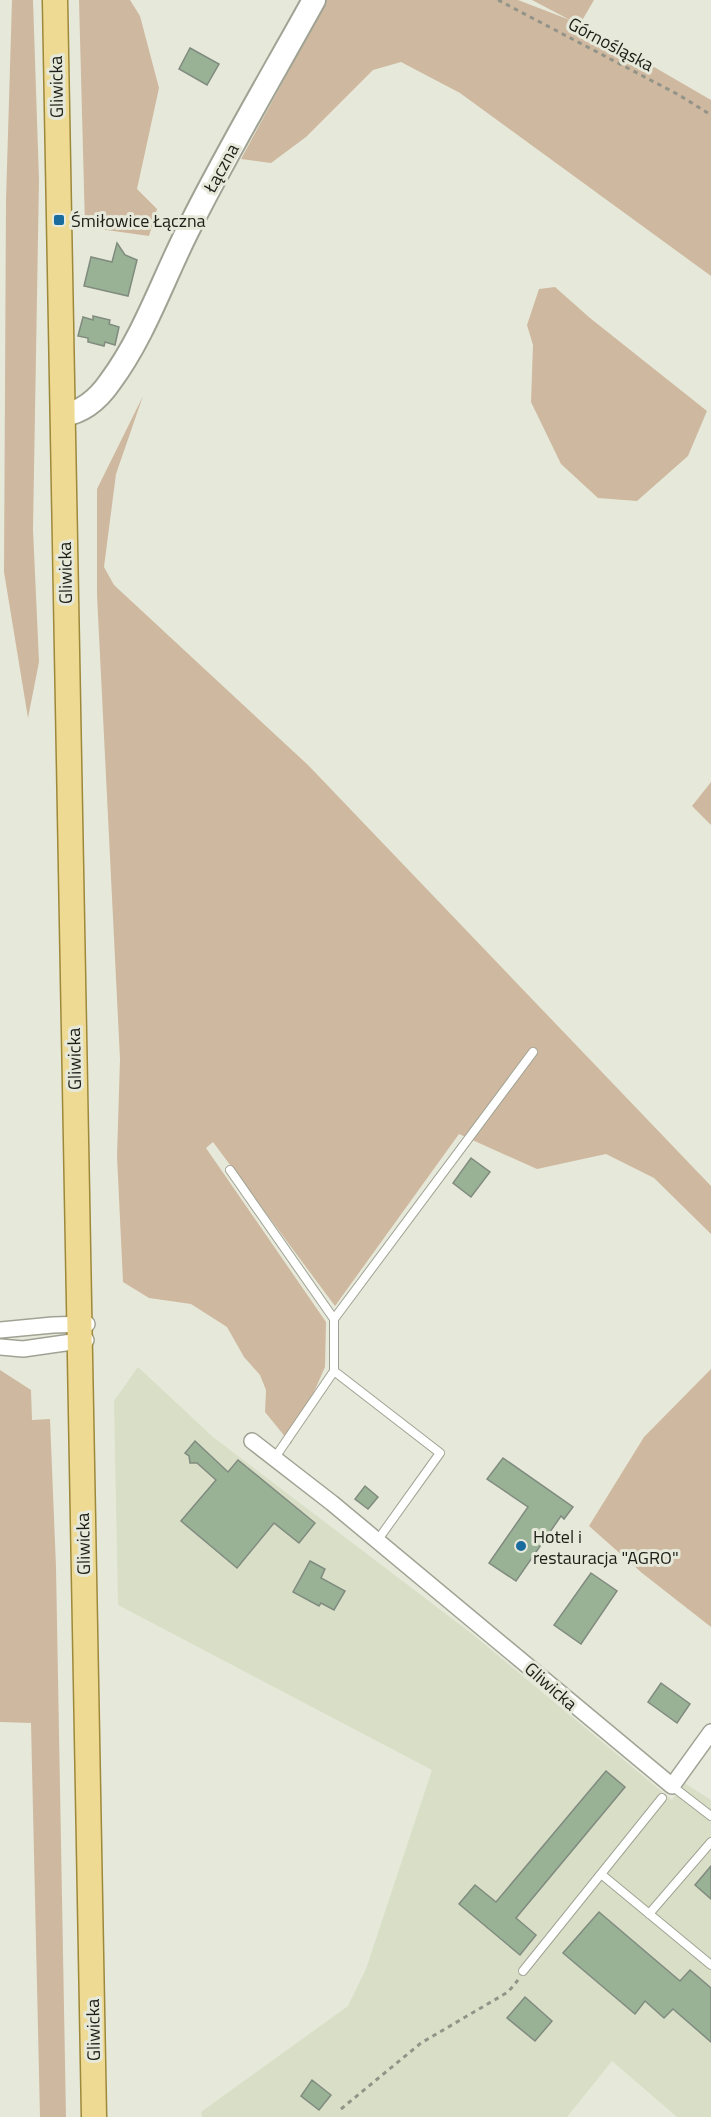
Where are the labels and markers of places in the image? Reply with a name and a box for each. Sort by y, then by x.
place label: Śmiłowice Łączna [71,207,206,234]
marker: Śmiłowice Łączna [52,213,66,227]
place label: Hotel i restauracja "AGRO" [533,1523,679,1571]
marker: Hotel i restauracja "AGRO" [514,1539,528,1553]

